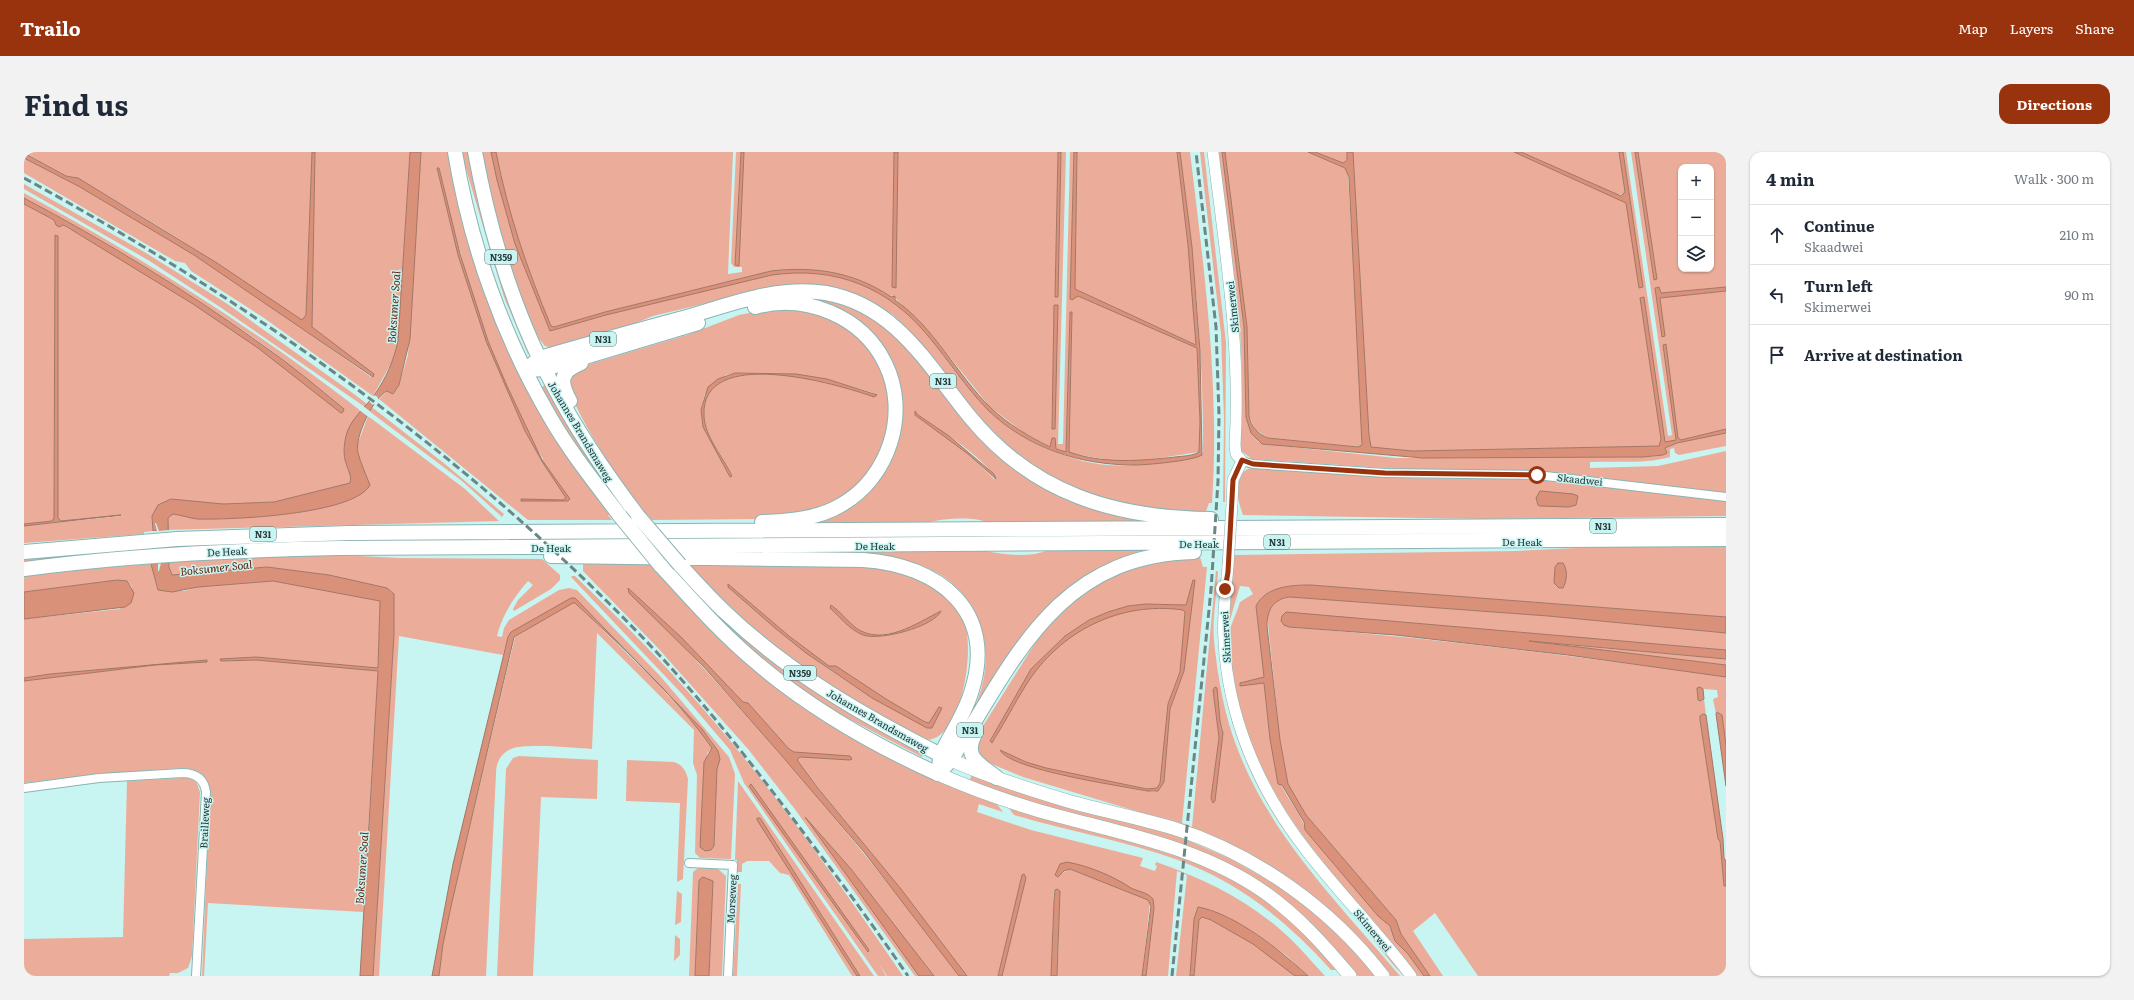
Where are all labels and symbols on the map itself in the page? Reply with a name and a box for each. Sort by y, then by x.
road number: N359 [485,250,517,264]
water label: Boksumer Soal [382,269,404,344]
street label: Skimerwei [1222,280,1242,334]
road number: N31 [590,332,616,346]
road number: N31 [930,374,956,388]
street label: Johannes Brandsmaweg [545,378,617,485]
route start [1528,466,1546,484]
street label: Skaadwei [1556,469,1604,489]
road number: N31 [1590,519,1616,533]
road number: N31 [250,527,276,541]
street label: De Heak [1502,534,1543,549]
road number: N31 [1264,535,1290,549]
street label: De Heak [1179,536,1220,551]
street label: De Heak [855,538,896,553]
street label: De Heak [531,540,572,555]
street label: De Heak [207,542,248,560]
water label: Boksumer Soal [179,555,254,579]
route end [1216,580,1234,598]
street label: Skimerwei [1216,610,1234,663]
road number: N359 [784,666,816,680]
street label: Johannes Brandsmaweg [824,685,932,755]
road number: N31 [957,723,983,737]
street label: Brailleweg [195,797,213,849]
water label: Boksumer Soal [350,830,372,905]
street label: Morseweg [722,874,740,924]
street label: Skimerwei [1351,905,1396,955]

